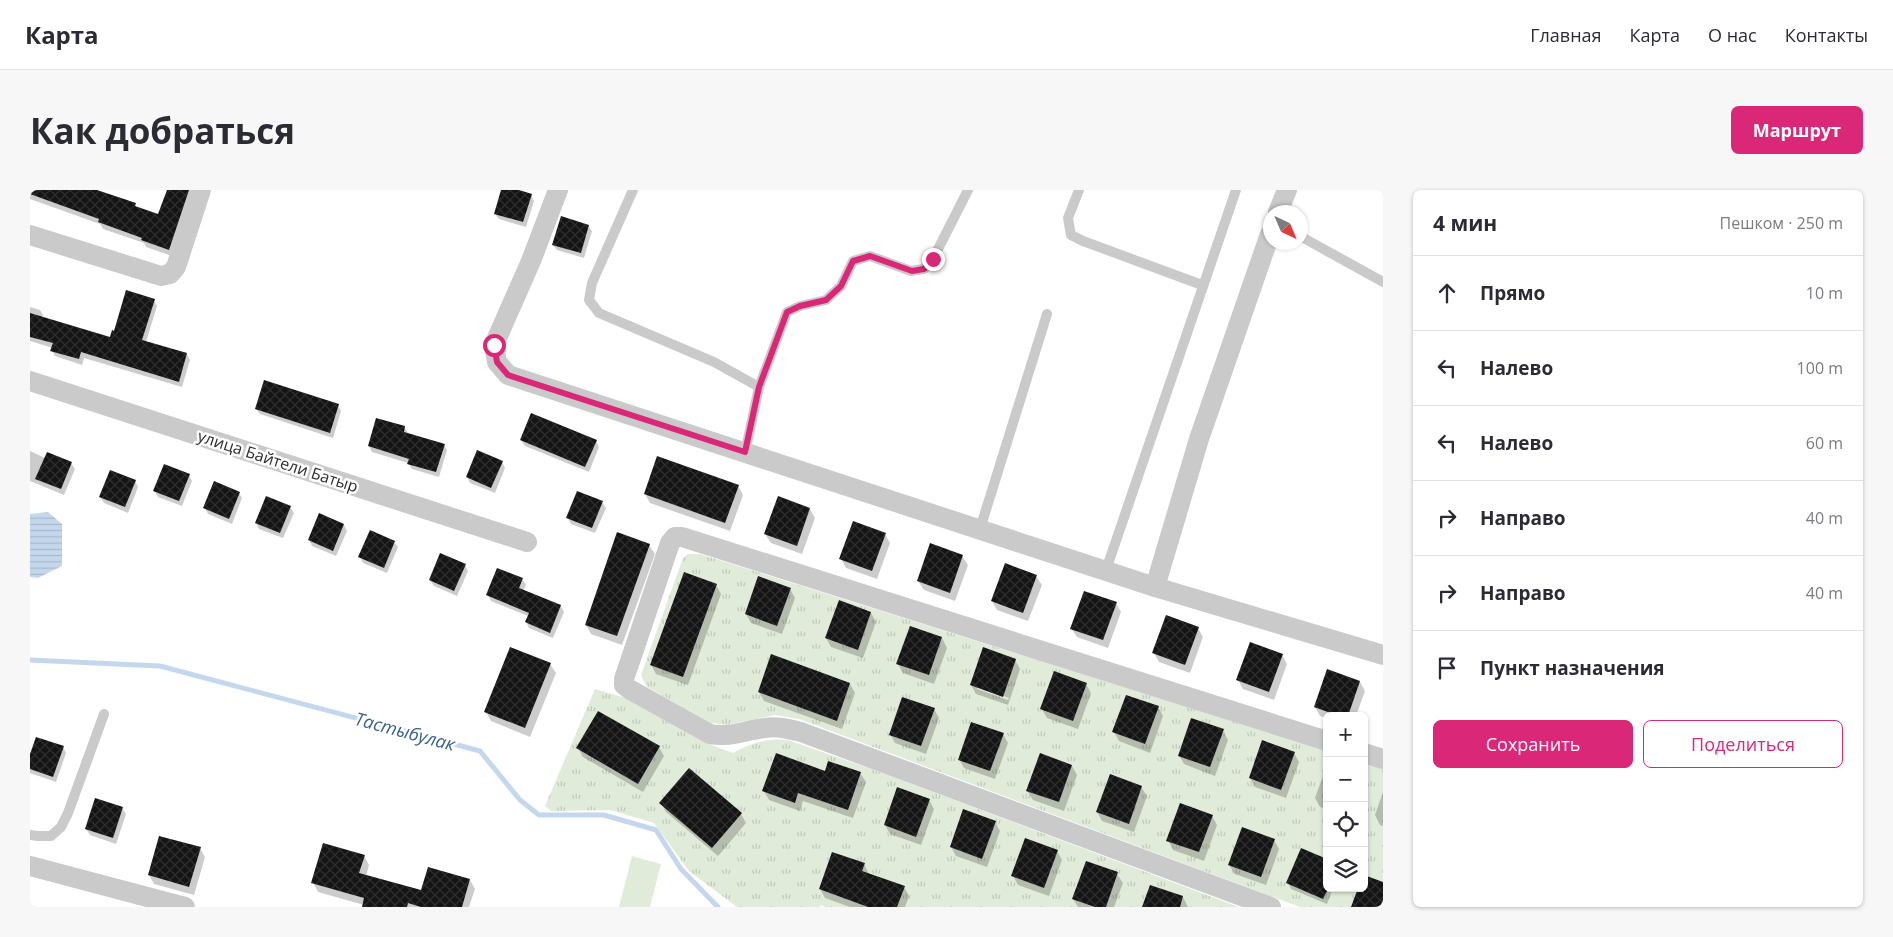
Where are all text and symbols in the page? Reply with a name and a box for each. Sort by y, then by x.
text: Карта [25,18,99,51]
text: Главная [1530,23,1602,47]
text: Карта [1630,23,1680,47]
text: О нас [1708,23,1757,47]
text: Контакты [1785,23,1868,47]
button: Маршрут [1731,106,1863,154]
text: Как добраться [30,107,295,154]
north arrow [1263,205,1308,250]
text: 4 мин [1433,209,1497,237]
text: Пешком · 250 m [1720,212,1843,234]
route end [922,248,945,271]
icon: ahead [1433,279,1461,307]
text: Прямо [1480,280,1545,306]
text: 10 m [1806,282,1843,304]
route start [483,334,506,357]
icon: left [1433,354,1461,382]
text: Налево [1480,355,1553,381]
text: 100 m [1797,357,1843,379]
street label: улица Байтели Батыр [195,425,361,497]
icon: left [1433,429,1461,457]
text: Налево [1480,430,1553,456]
text: 60 m [1806,432,1843,454]
icon: right [1433,504,1461,532]
text: Направо [1480,505,1566,531]
text: 40 m [1806,507,1843,529]
icon: right [1433,579,1461,607]
text: Направо [1480,580,1566,606]
text: 40 m [1806,582,1843,604]
icon: arrive [1433,654,1461,682]
text: Пункт назначения [1480,655,1665,681]
water label: Тастыбулак [352,706,459,756]
map controls [1323,712,1368,892]
button: + [1323,712,1368,757]
button: Сохранить [1433,720,1633,768]
button: Поделиться [1643,720,1843,768]
button: − [1323,757,1368,802]
button: locate [1323,802,1368,847]
button: layers [1323,847,1368,892]

